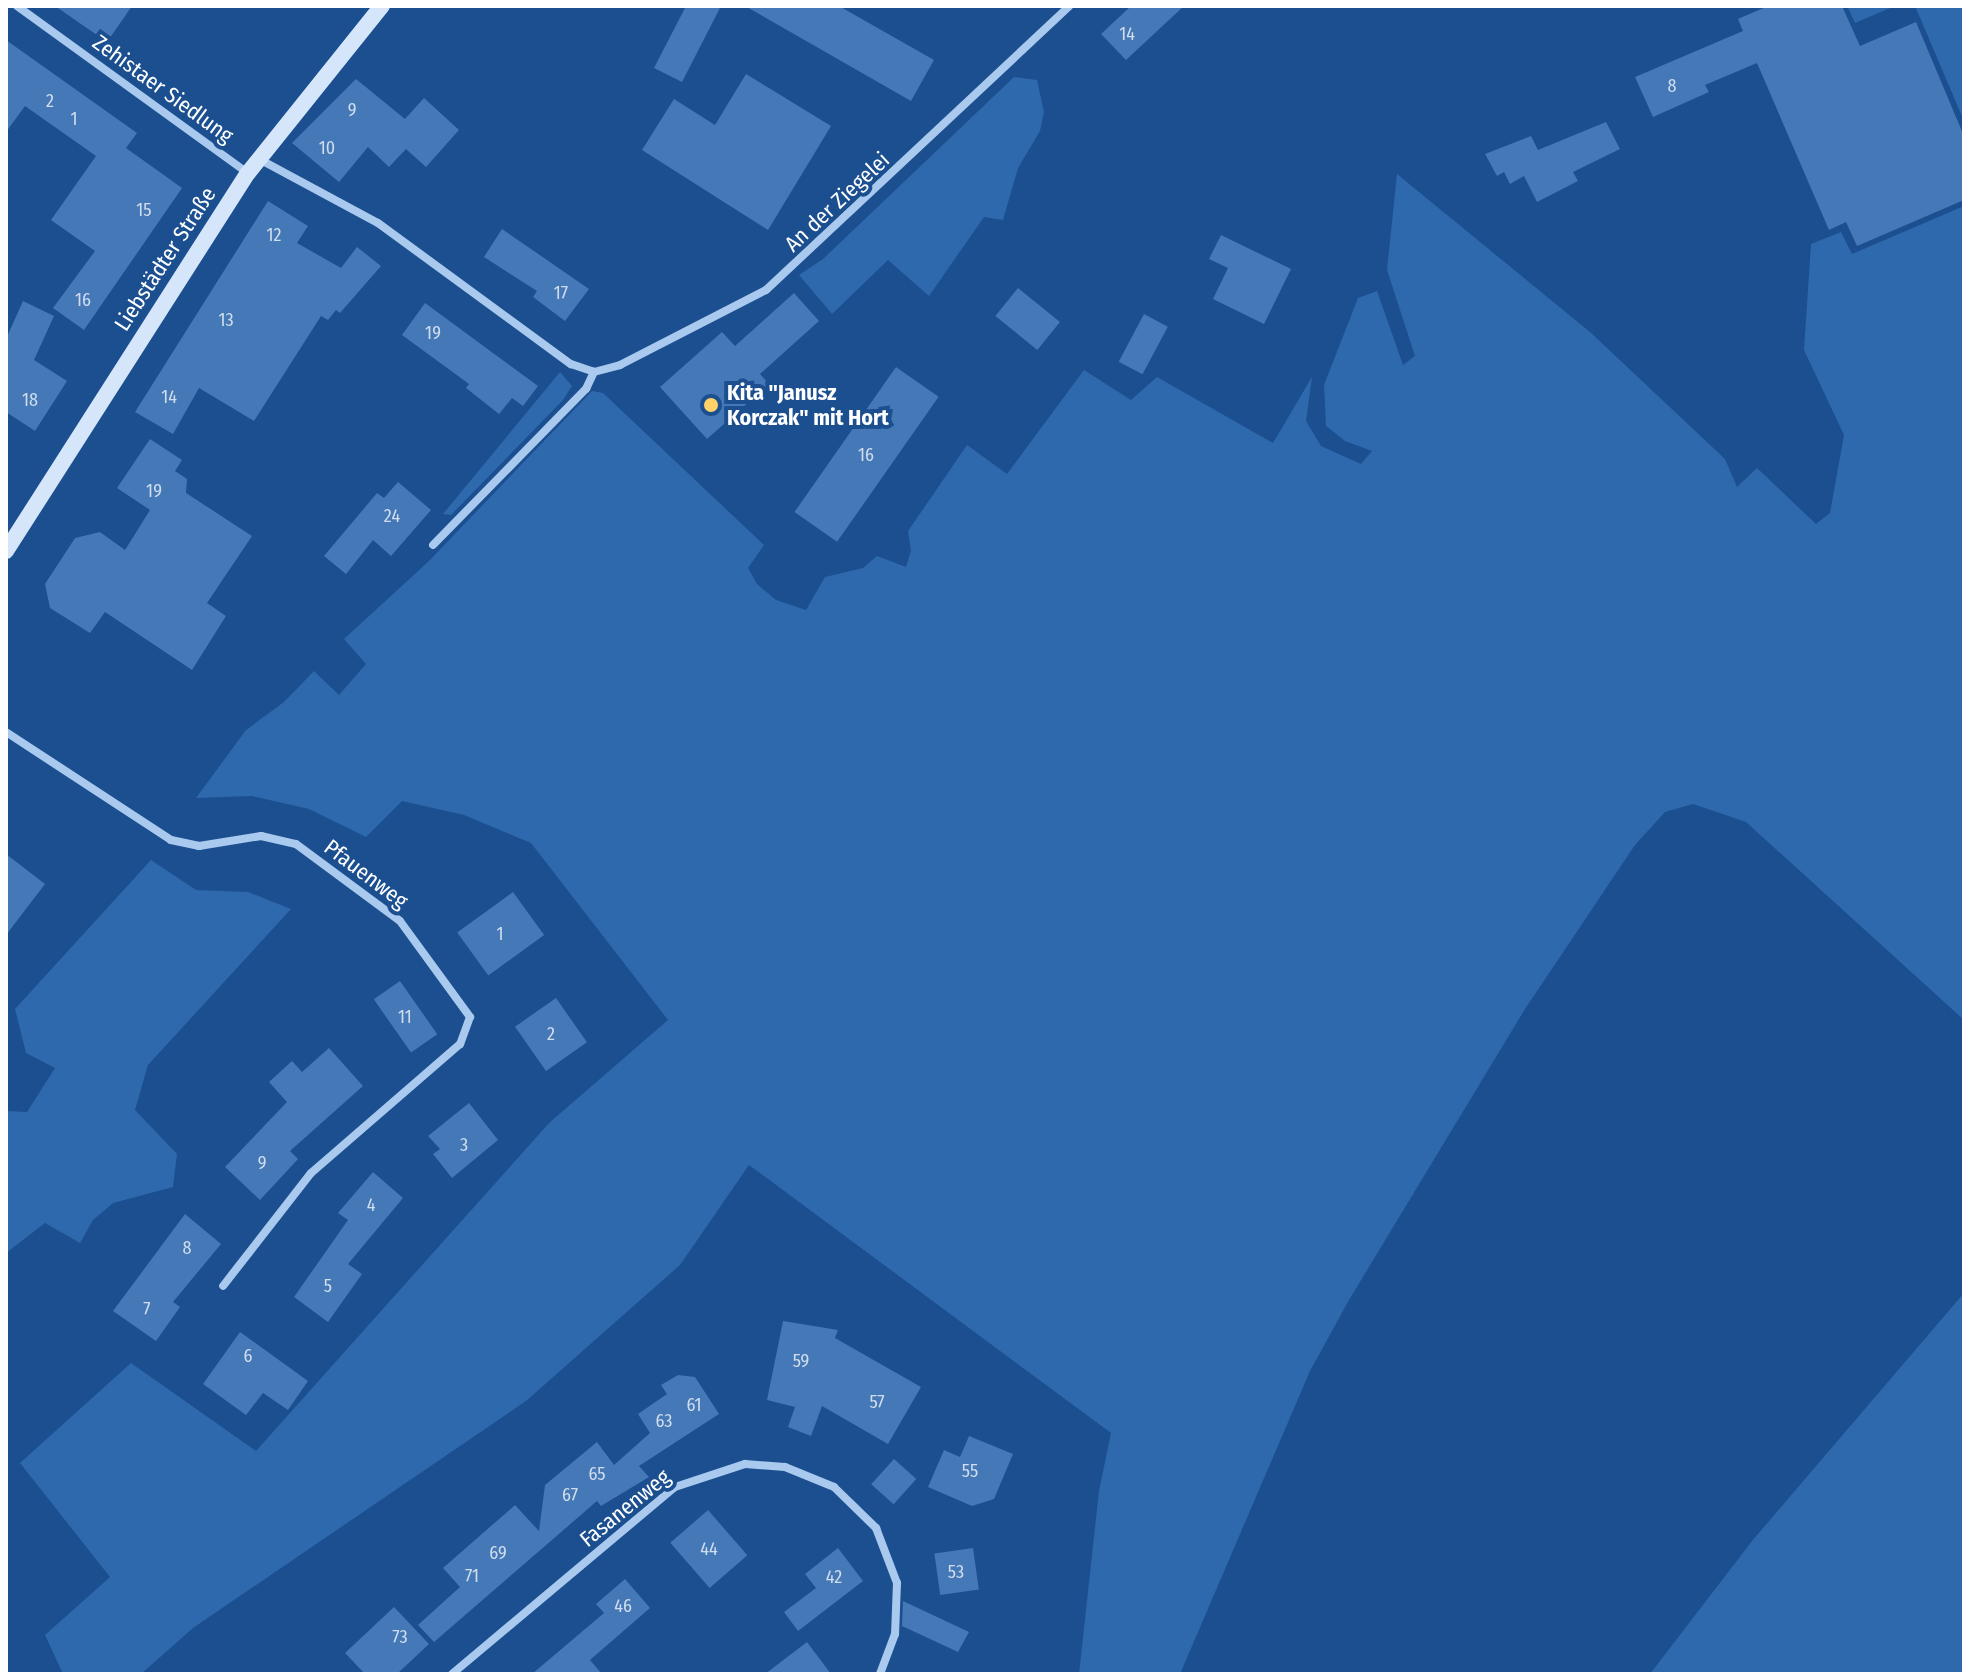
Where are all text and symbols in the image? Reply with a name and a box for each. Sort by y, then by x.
house number: 14 [1119,23,1135,45]
street label: Zehistaer Siedlung [88,29,238,149]
house number: 8 [1668,75,1676,97]
house number: 2 [46,90,54,112]
house number: 9 [348,99,356,121]
house number: 1 [70,108,78,130]
house number: 10 [319,137,335,159]
street label: An der Ziegelei [779,147,895,257]
street label: Liebstädter Straße [109,182,221,336]
house number: 15 [136,199,152,221]
house number: 12 [267,224,281,246]
house number: 17 [554,282,568,304]
house number: 16 [75,289,91,311]
house number: 13 [218,309,234,331]
house number: 19 [425,322,441,344]
place label: Kita "Janusz Korczak" mit Hort [727,379,889,430]
house number: 14 [161,386,177,408]
house number: 18 [22,389,38,411]
marker: Kita "Janusz Korczak" mit Hort [702,396,720,414]
house number: 16 [858,444,874,466]
house number: 19 [146,480,162,502]
house number: 24 [384,505,400,527]
street label: Pfauenweg [319,834,413,914]
house number: 1 [496,923,504,945]
house number: 11 [398,1006,412,1028]
house number: 2 [547,1023,555,1045]
house number: 3 [460,1134,468,1156]
house number: 9 [258,1152,266,1174]
house number: 4 [367,1194,375,1216]
house number: 8 [183,1237,191,1259]
house number: 5 [324,1275,332,1297]
house number: 7 [143,1298,151,1320]
house number: 6 [244,1345,252,1367]
house number: 59 [793,1350,809,1372]
house number: 57 [869,1391,885,1413]
house number: 61 [686,1394,702,1416]
house number: 63 [656,1410,672,1432]
house number: 55 [962,1460,978,1482]
house number: 65 [588,1463,606,1485]
street label: Fasanenweg [574,1464,676,1552]
house number: 67 [562,1484,578,1506]
house number: 44 [700,1538,718,1560]
house number: 69 [489,1542,507,1564]
house number: 53 [948,1561,964,1583]
house number: 71 [465,1565,479,1587]
house number: 42 [826,1566,842,1588]
house number: 46 [614,1595,632,1617]
house number: 73 [392,1626,408,1648]

